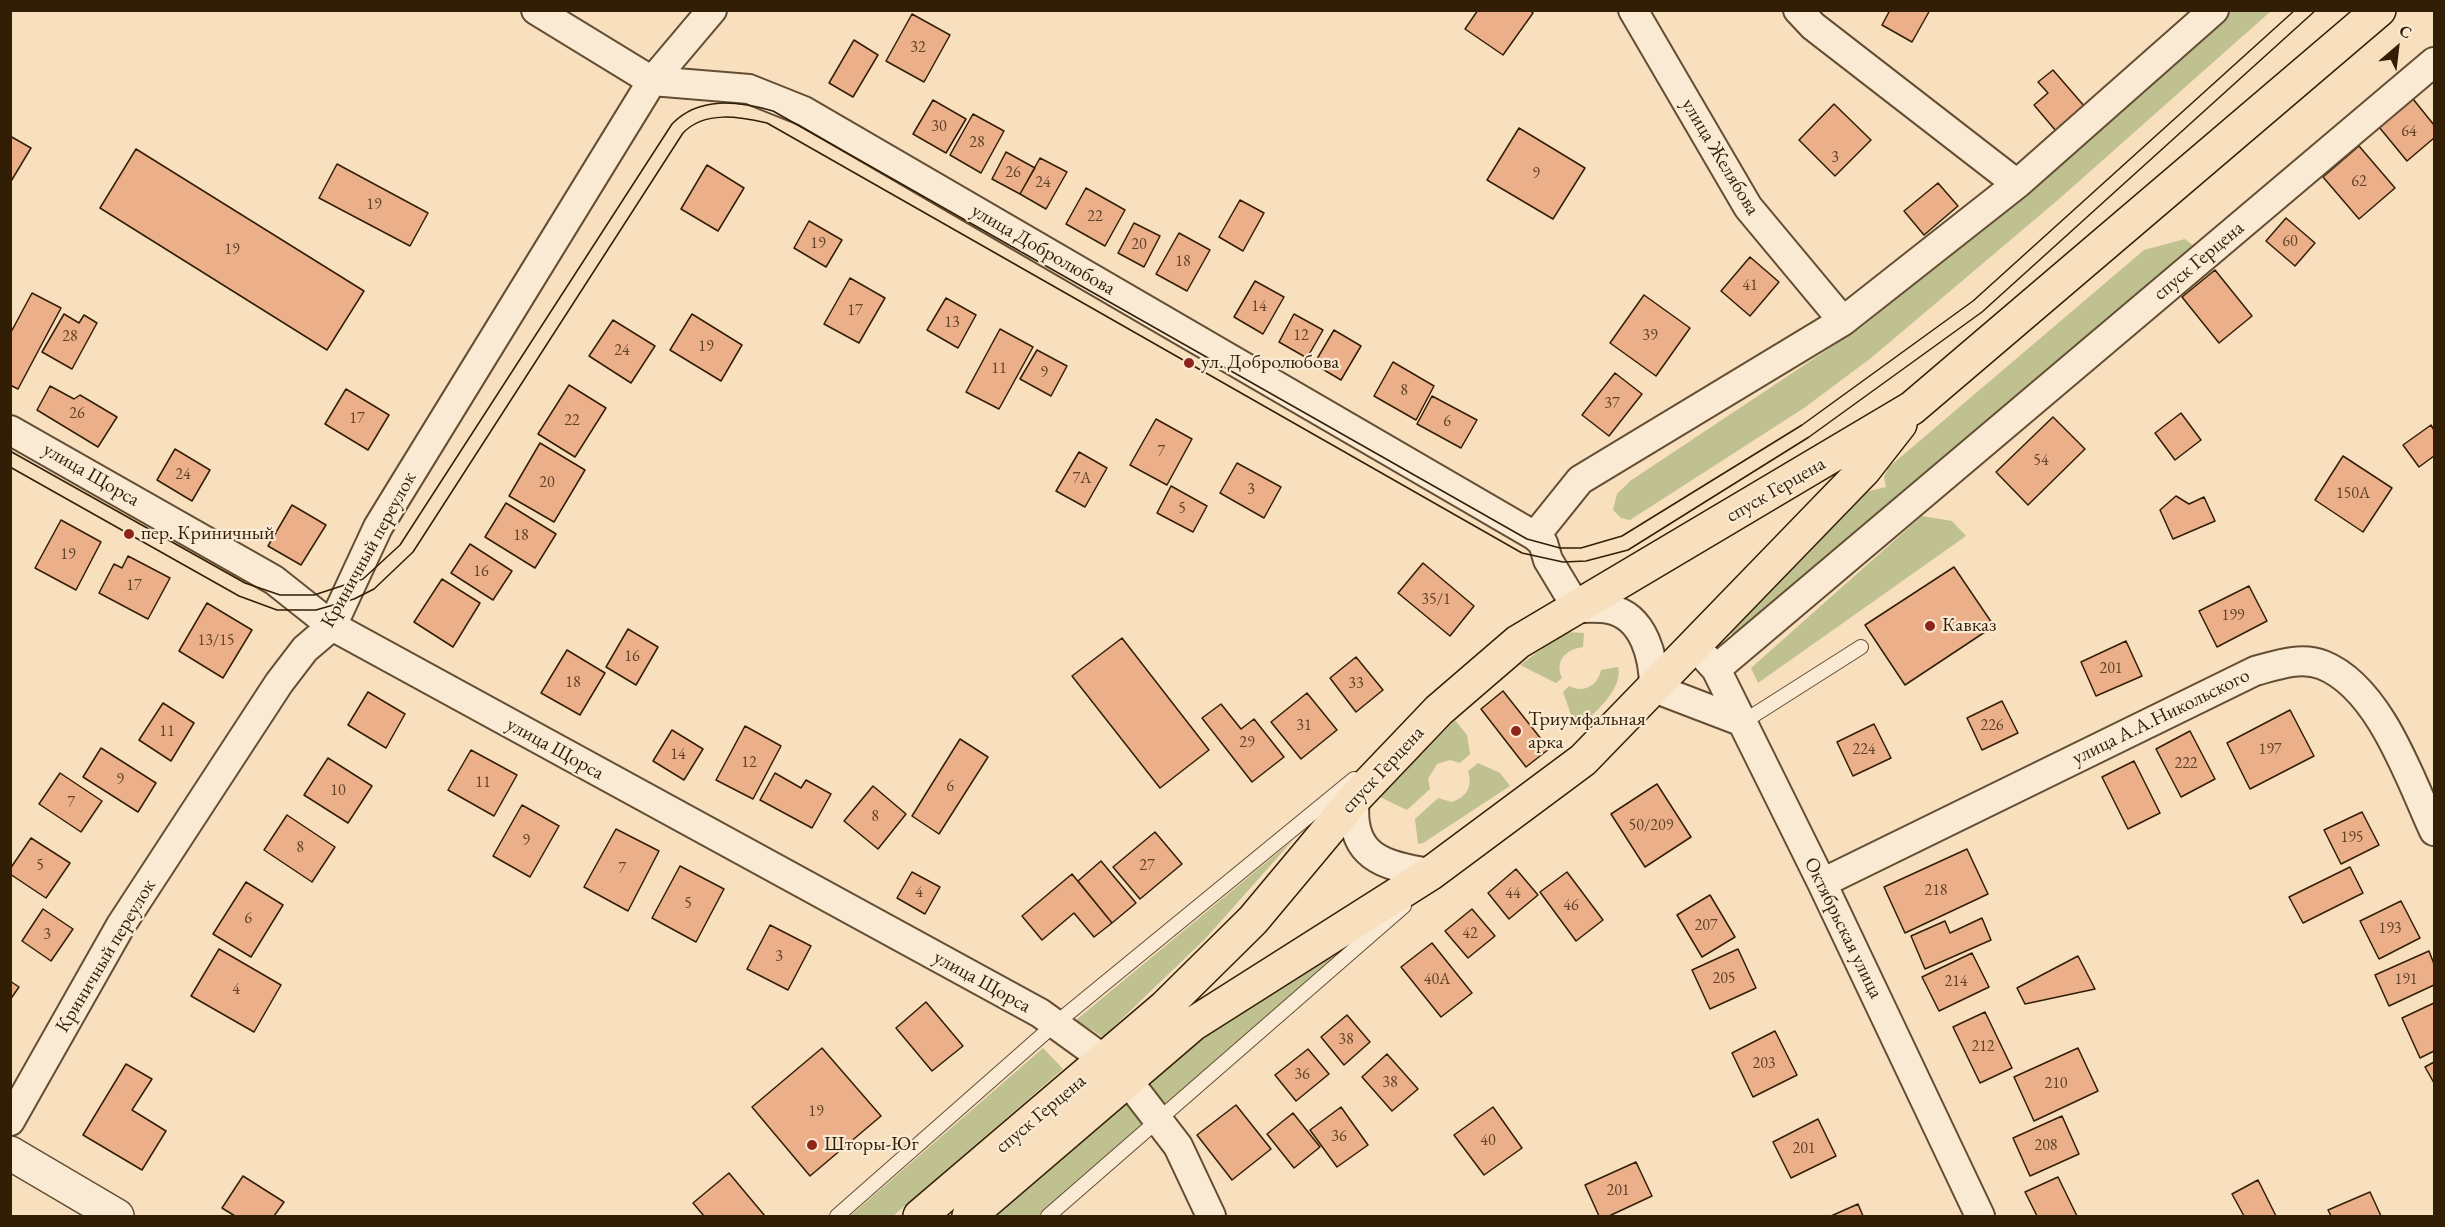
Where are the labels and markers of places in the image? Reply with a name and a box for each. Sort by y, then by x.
place label: ул. Добролюбова [1201,351,1339,375]
marker: ул. Добролюбова [1182,356,1196,370]
place label: пер. Криничный [141,522,275,546]
marker: пер. Криничный [122,527,136,541]
place label: Кавказ [1942,614,1996,638]
marker: Кавказ [1923,619,1937,633]
place label: Триумфальная арка [1528,708,1646,755]
marker: Триумфальная арка [1509,724,1523,738]
place label: Шторы-Юг [824,1133,918,1157]
marker: Шторы-Юг [805,1138,819,1152]

